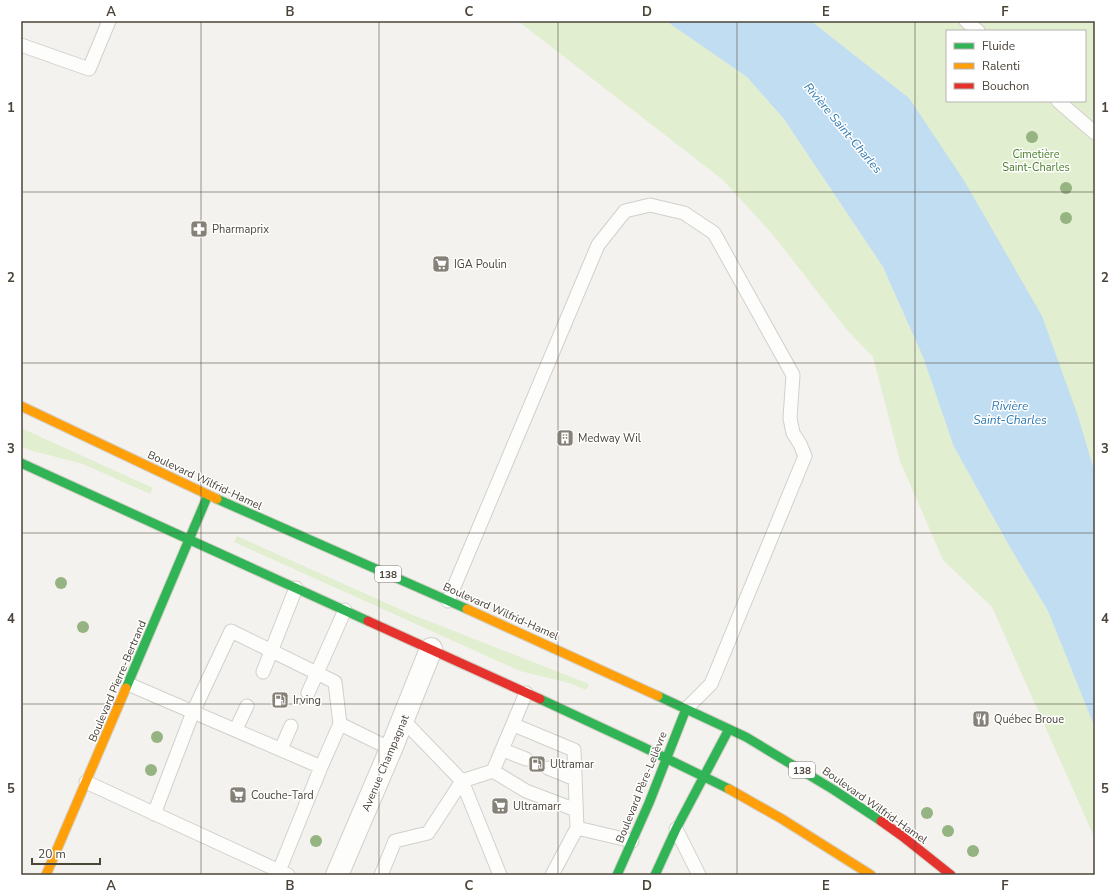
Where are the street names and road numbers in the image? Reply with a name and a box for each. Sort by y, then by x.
street label: Boulevard Wilfrid-Hamel [145,447,265,514]
road number: 138 [375,566,401,582]
street label: Boulevard Wilfrid-Hamel [441,579,562,644]
street label: Boulevard Pierre-Bertrand [85,618,150,744]
street label: Avenue Champagnat [358,712,413,814]
street label: Boulevard Père-Lelièvre [612,729,671,845]
road number: 138 [789,762,815,778]
street label: Boulevard Wilfrid-Hamel [819,763,931,848]

